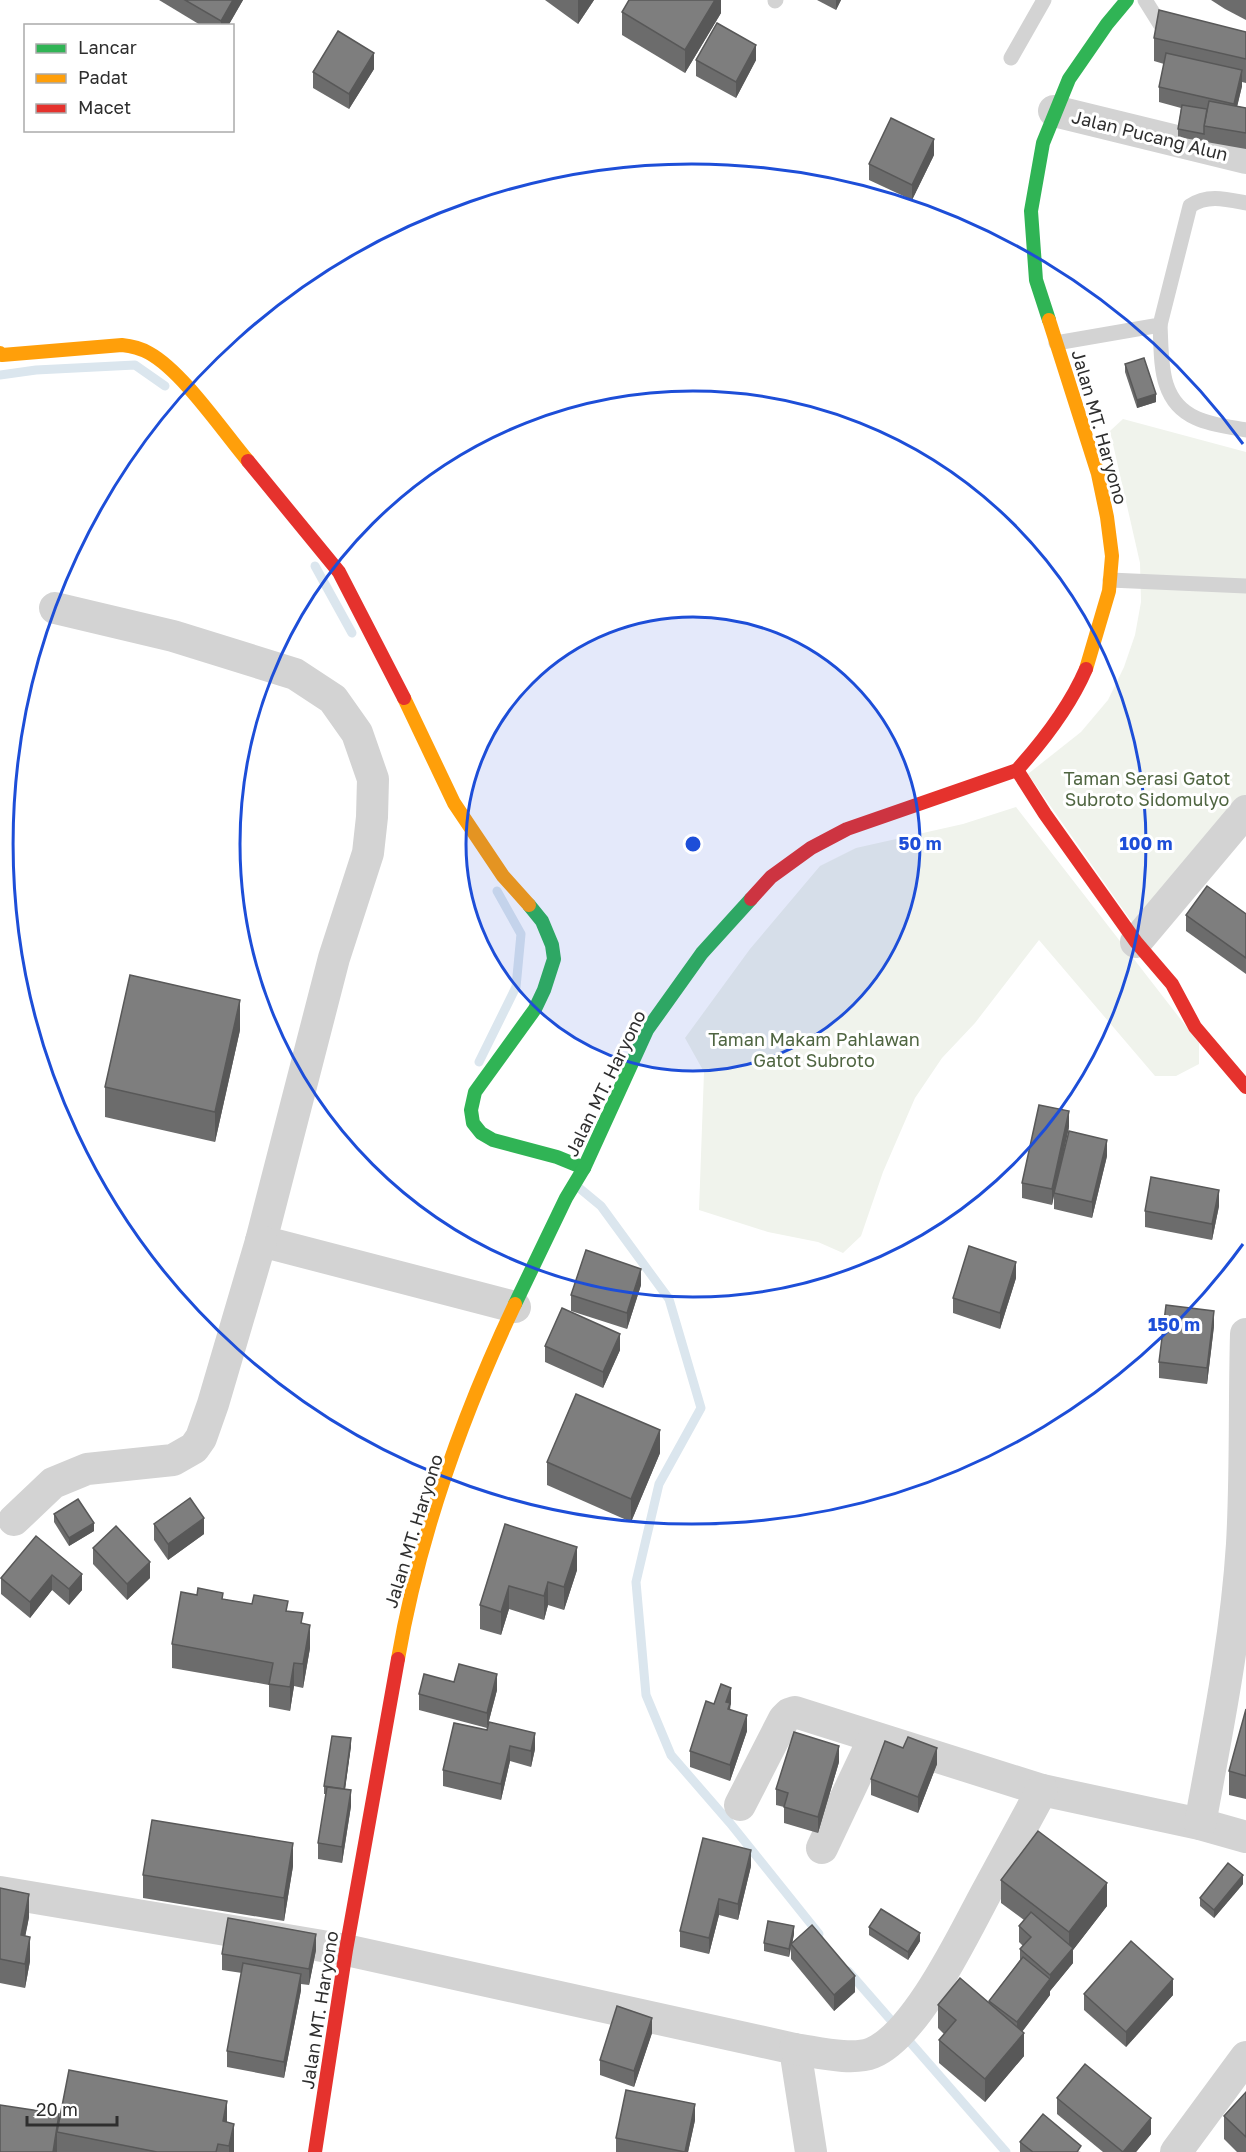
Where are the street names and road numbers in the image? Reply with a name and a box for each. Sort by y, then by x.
street label: Jalan Pucang Alun [1070,105,1230,165]
street label: Jalan MT. Haryono [1067,347,1133,507]
street label: Jalan MT. Haryono [560,1006,650,1160]
street label: Jalan MT. Haryono [379,1451,447,1611]
street label: Jalan MT. Haryono [296,1929,342,2091]

